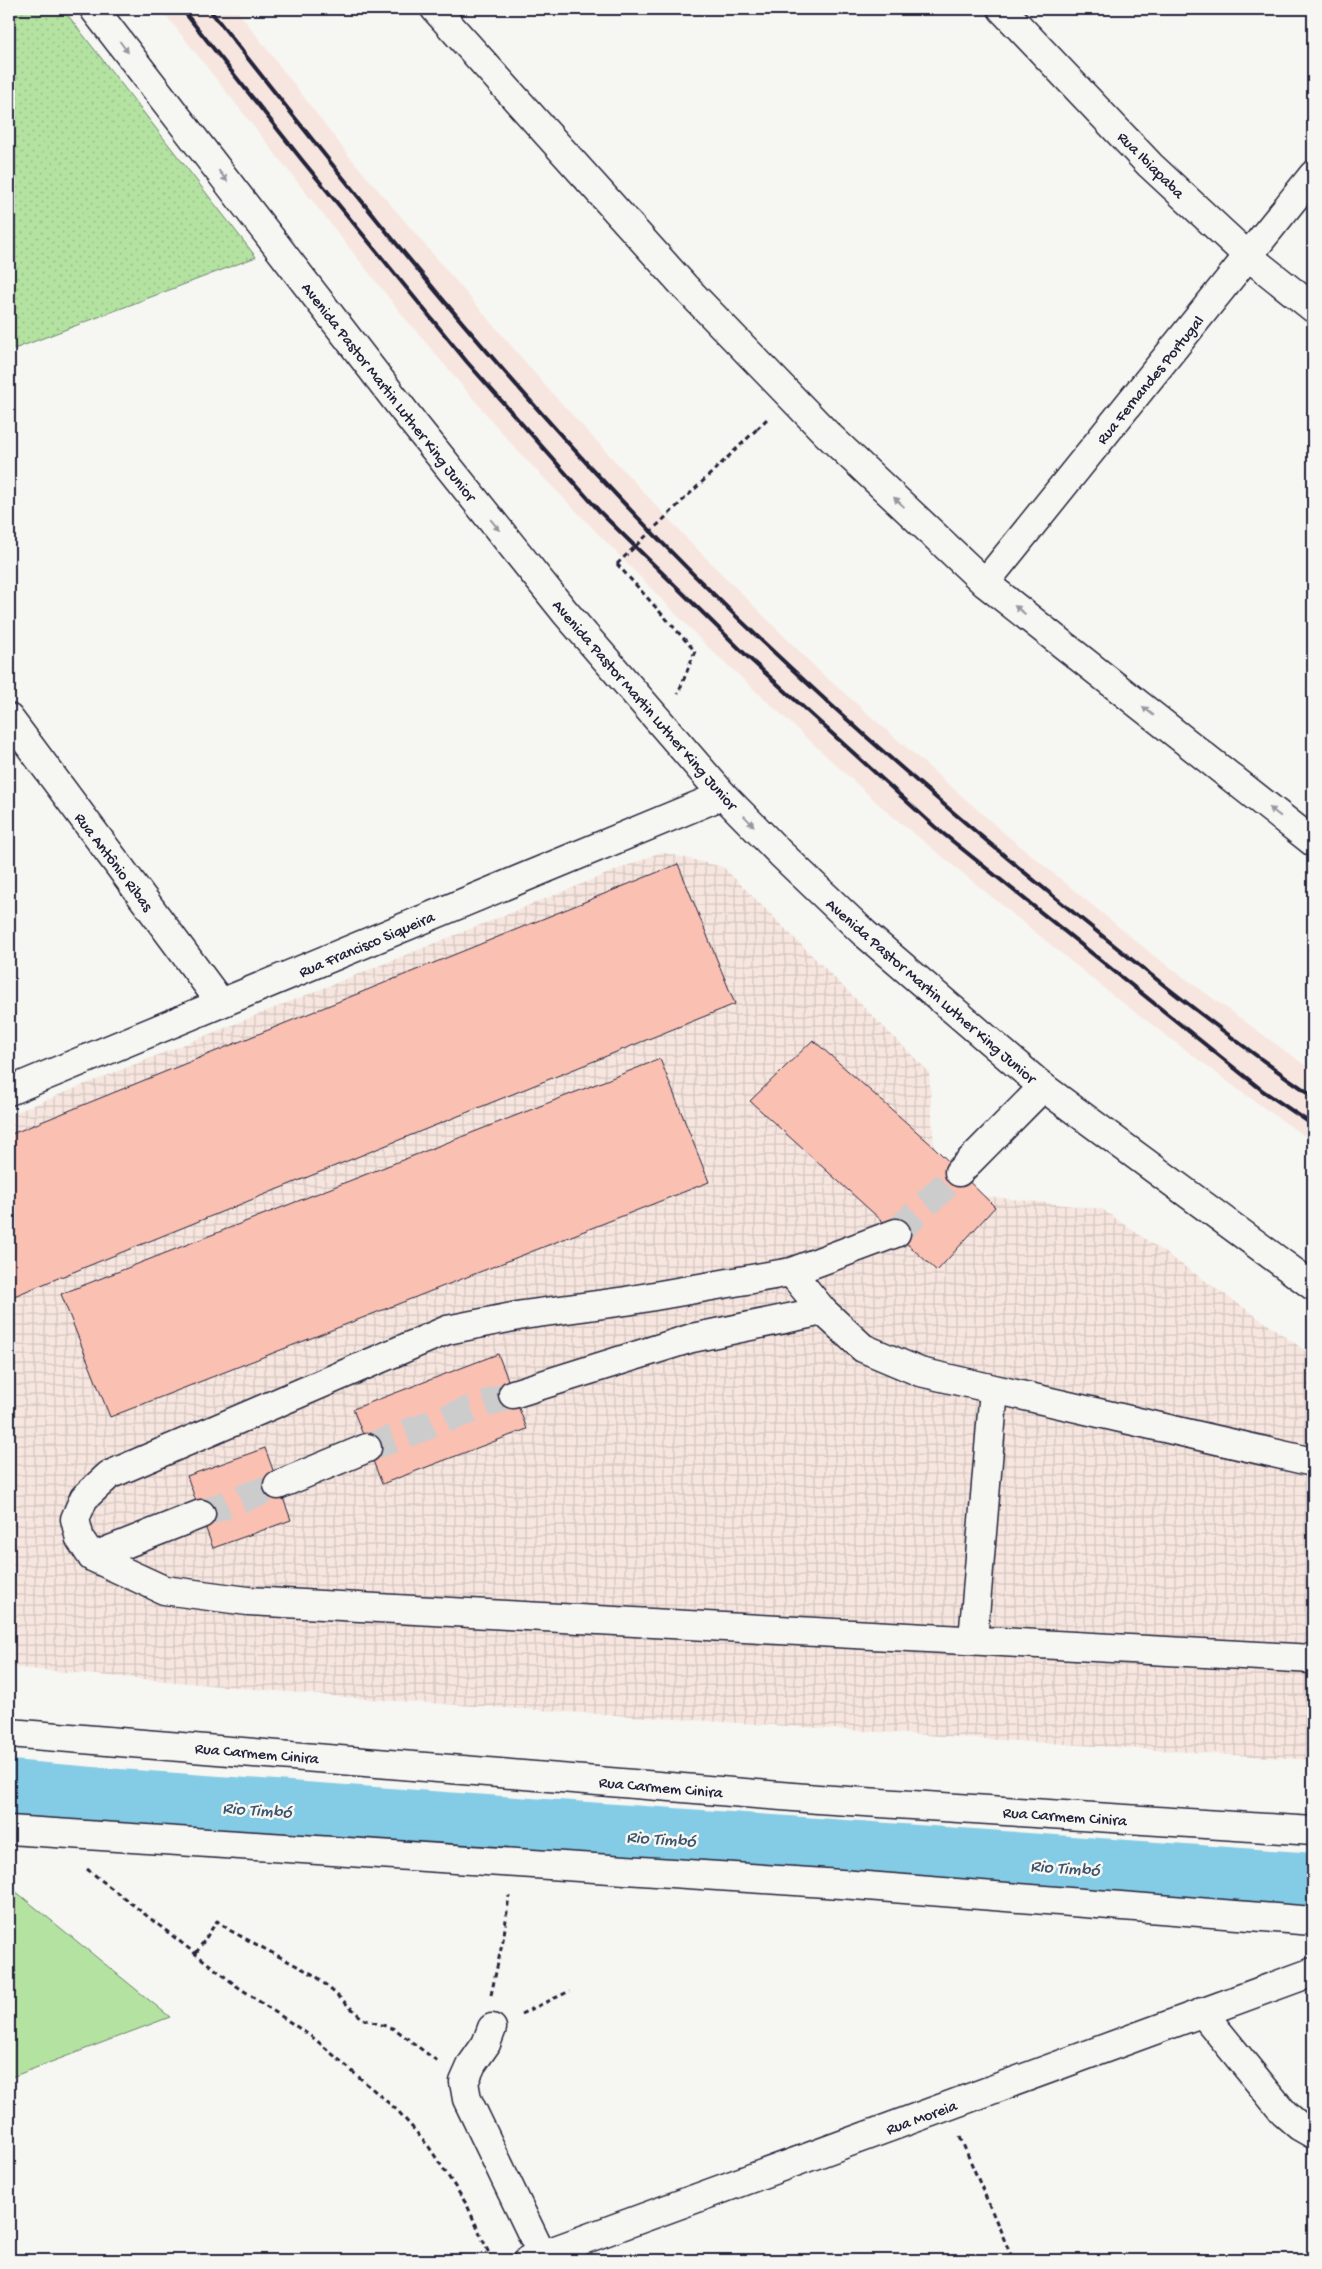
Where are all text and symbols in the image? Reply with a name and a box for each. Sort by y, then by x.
one-way arrow [118,41,129,54]
street label: Rua Ibiapaba [1112,129,1188,205]
one-way arrow [217,169,228,182]
street label: Avenida Pastor Martin Luther King Junior [296,280,480,508]
street label: Rua Fernandes Portugal [1094,313,1210,450]
one-way arrow [893,496,905,508]
one-way arrow [490,518,501,531]
street label: Avenida Pastor Martin Luther King Junior [547,597,741,816]
one-way arrow [1013,605,1027,615]
one-way arrow [1141,705,1154,716]
one-way arrow [1269,806,1282,817]
street label: Rua Antônio Ribas [69,810,156,917]
one-way arrow [742,815,754,827]
street label: Avenida Pastor Martin Luther King Junior [821,896,1040,1090]
street label: Rua Francisco Siqueira [297,909,439,983]
street label: Rua Carmem Cinira [194,1741,321,1770]
street label: Rua Carmem Cinira [598,1775,725,1804]
water label: Rio Timbó [221,1799,294,1825]
street label: Rua Carmem Cinira [1002,1805,1129,1832]
water label: Rio Timbó [625,1828,698,1854]
water label: Rio Timbó [1029,1857,1102,1883]
street label: Rua Moreia [884,2097,961,2141]

